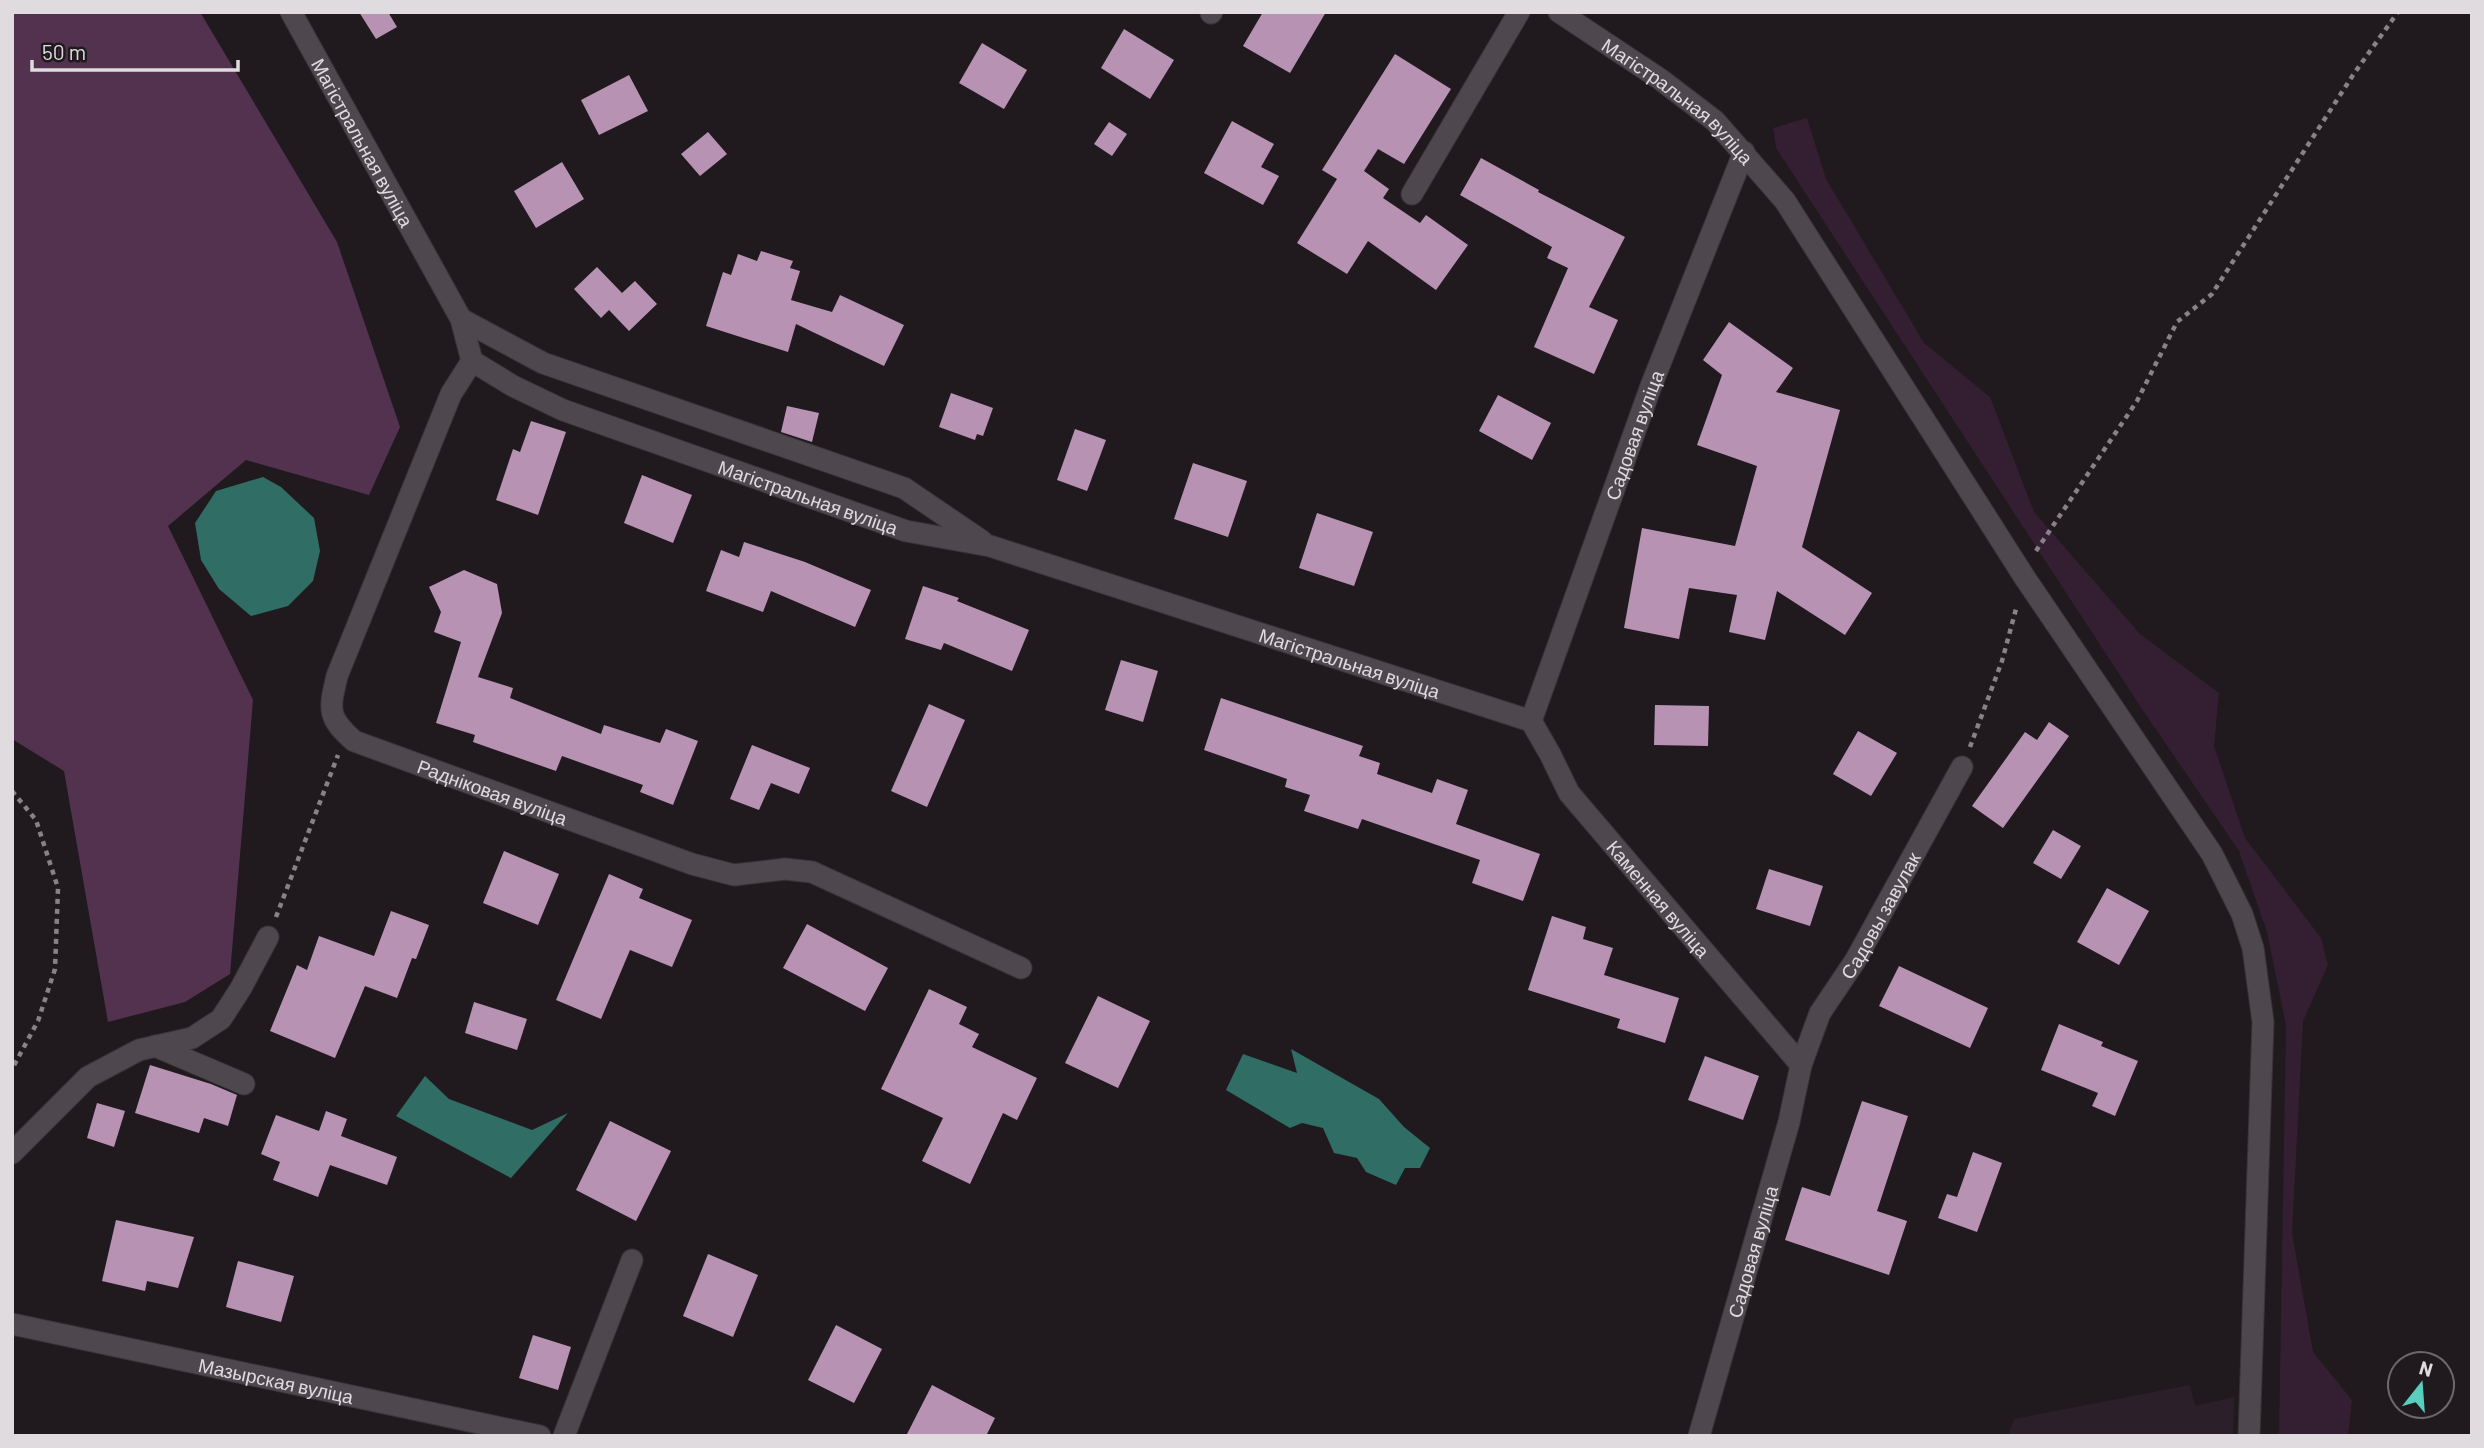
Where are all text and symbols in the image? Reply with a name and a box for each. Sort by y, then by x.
scale bar [32,28,238,72]
street label: Магістральная вуліца [1598,33,1759,169]
text: 50 m [42,39,86,64]
street label: Магістральная вуліца [307,54,419,231]
street label: Садовая вуліца [1600,366,1668,503]
street label: Магістральная вуліца [715,454,902,539]
street label: Магістральная вуліца [1256,622,1444,703]
street label: Радніковая вуліца [414,754,571,829]
street label: Каменная вуліца [1603,835,1715,962]
street label: Садовы завулак [1835,847,1925,983]
street label: Садовая вуліца [1722,1182,1782,1320]
north arrow [2386,1350,2456,1420]
street label: Мазырская вуліца [197,1352,356,1408]
text: N [2417,1355,2436,1381]

